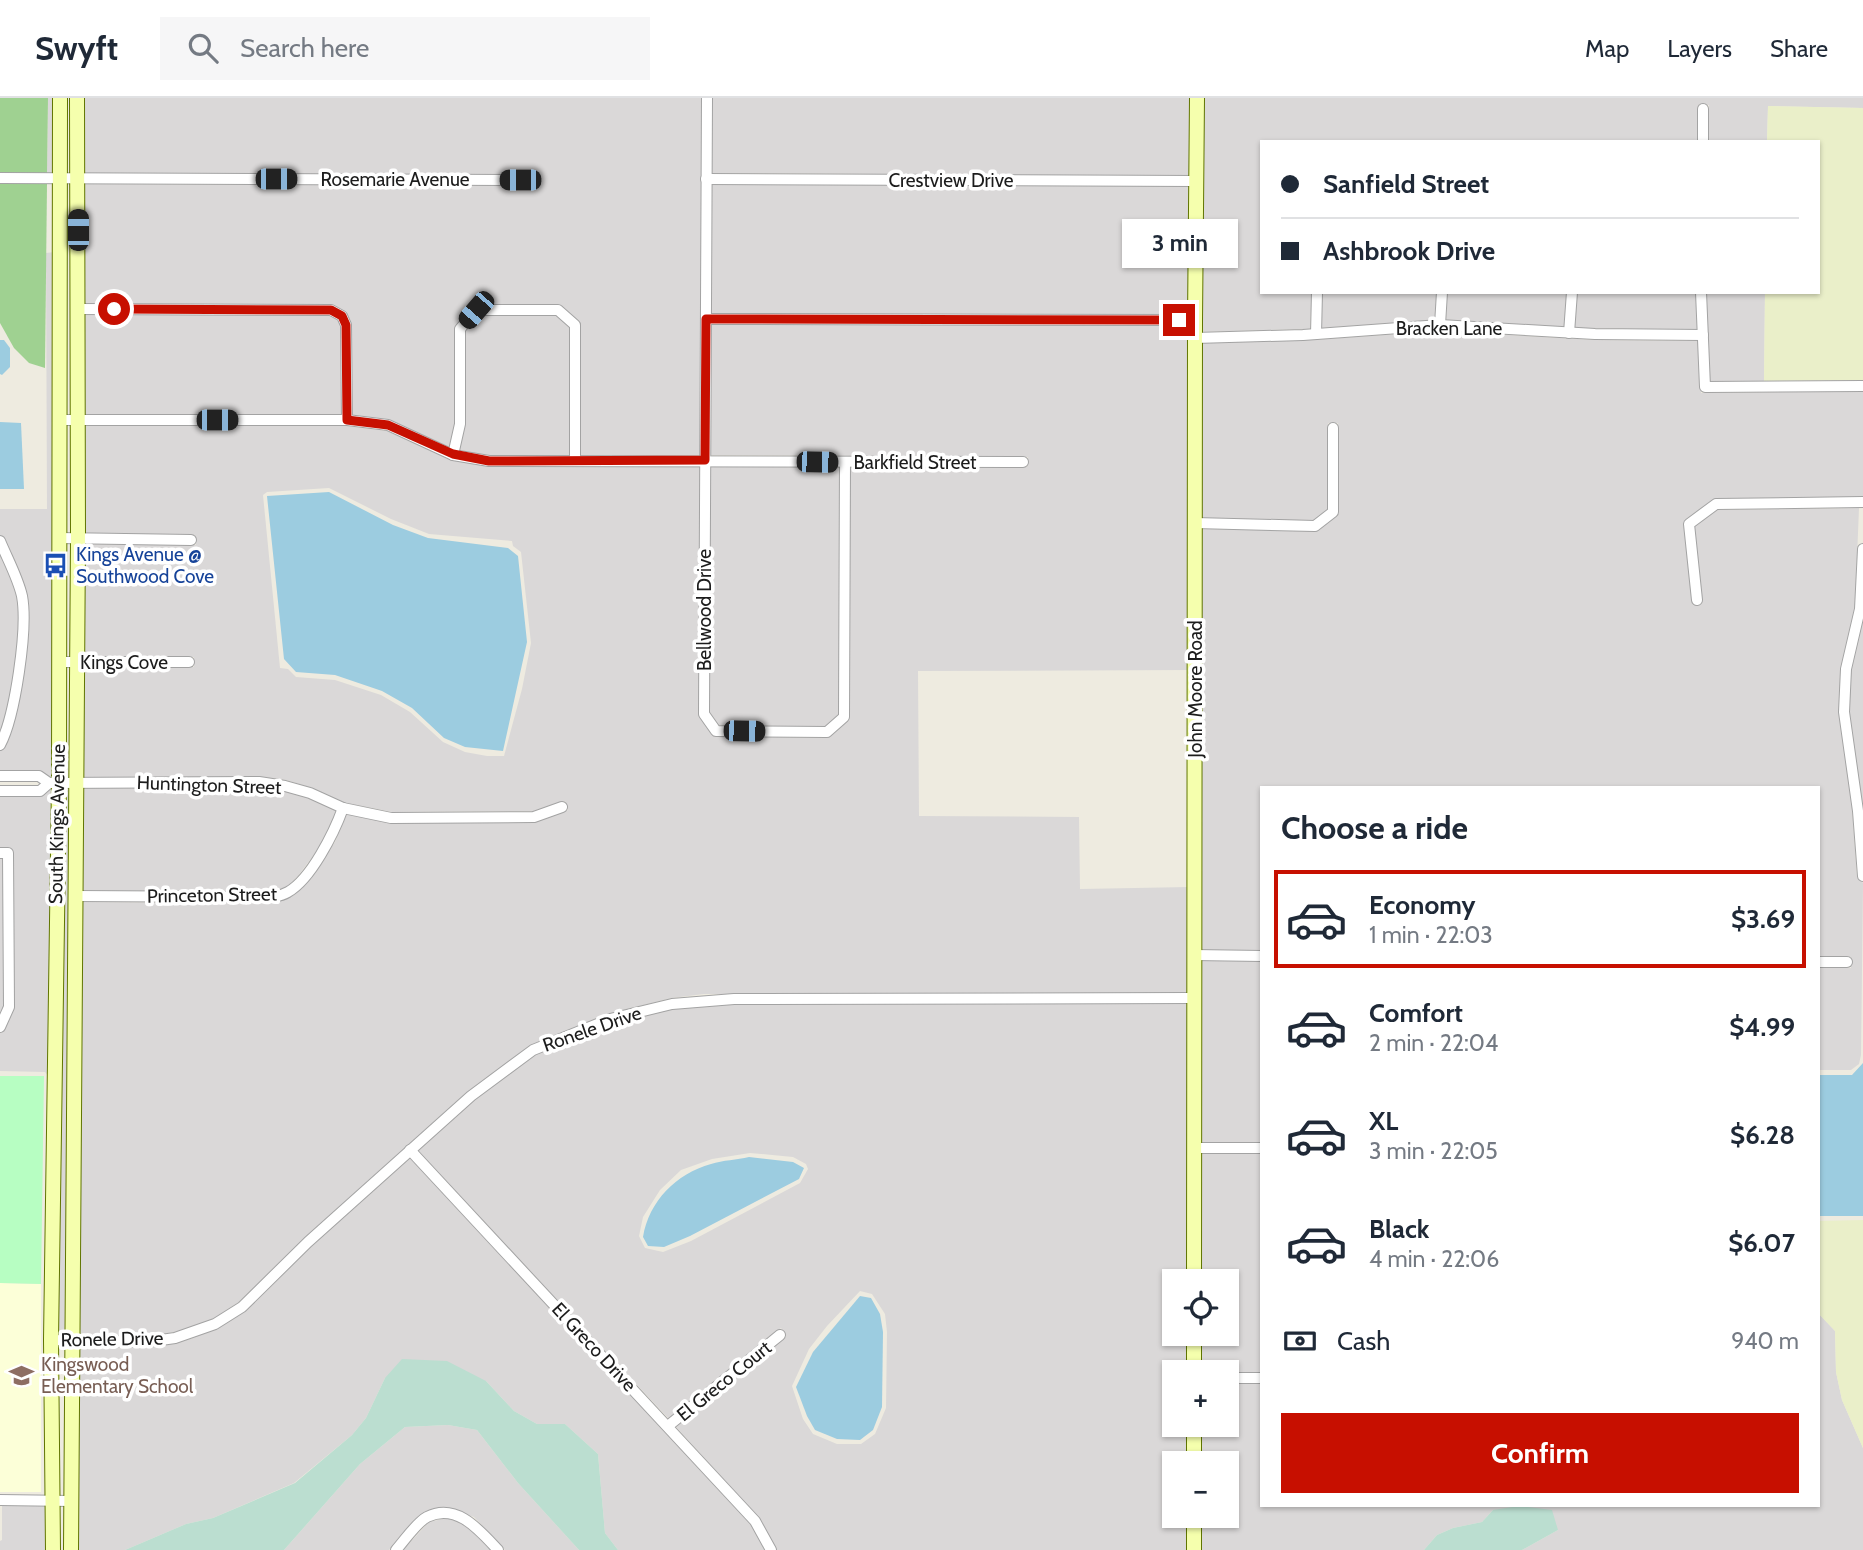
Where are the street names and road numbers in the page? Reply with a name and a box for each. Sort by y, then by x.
street label: Rosemarie Avenue [320,168,470,191]
street label: Crestview Drive [888,169,1014,192]
street label: Bracken Lane [1396,317,1503,340]
street label: Barkfield Street [853,451,977,474]
street label: Bellwood Drive [693,549,716,671]
street label: John Moore Road [1184,620,1207,759]
street label: Kings Cove [80,651,168,674]
street label: South Kings Avenue [44,743,70,904]
street label: Huntington Street [136,771,282,799]
street label: Princeton Street [147,882,278,908]
street label: Ronele Drive [540,1001,645,1057]
street label: El Greco Drive [547,1298,641,1396]
street label: Ronele Drive [60,1327,164,1351]
street label: El Greco Court [672,1336,776,1426]

